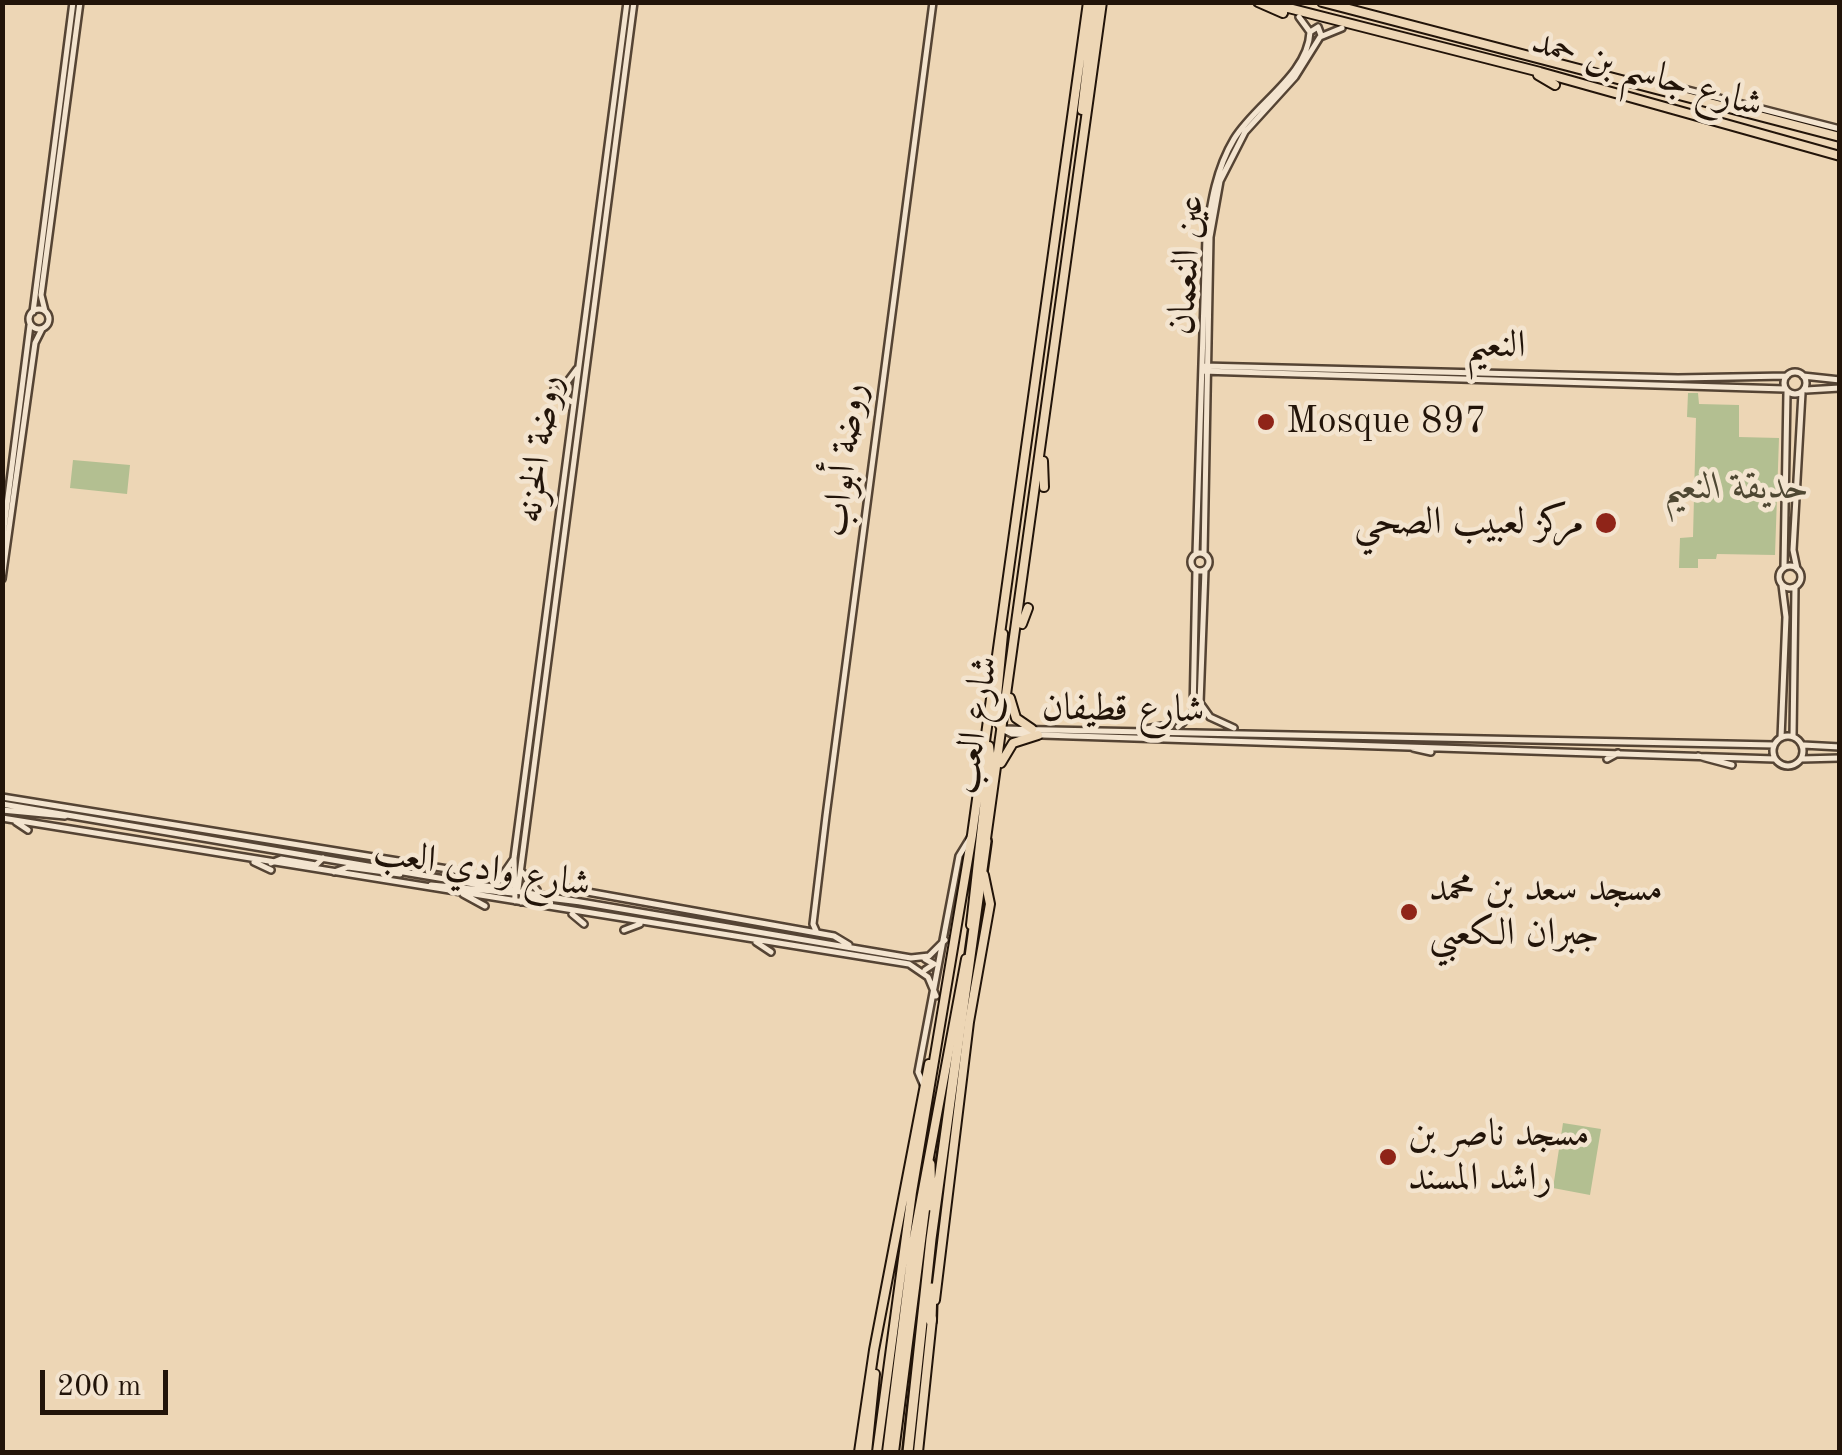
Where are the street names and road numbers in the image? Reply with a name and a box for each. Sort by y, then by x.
street label: شارع جاسم بن حمد [1526,19,1768,129]
street label: عين النعمان [1159,193,1215,337]
street label: النعيم [1466,323,1526,369]
street label: روضة الخزنه [507,372,573,526]
street label: روضة أبواب [813,381,877,539]
street label: شارع العب [943,653,1009,797]
street label: شارع قطيفان [1041,686,1205,734]
street label: شارع وادي العب [370,829,594,909]

